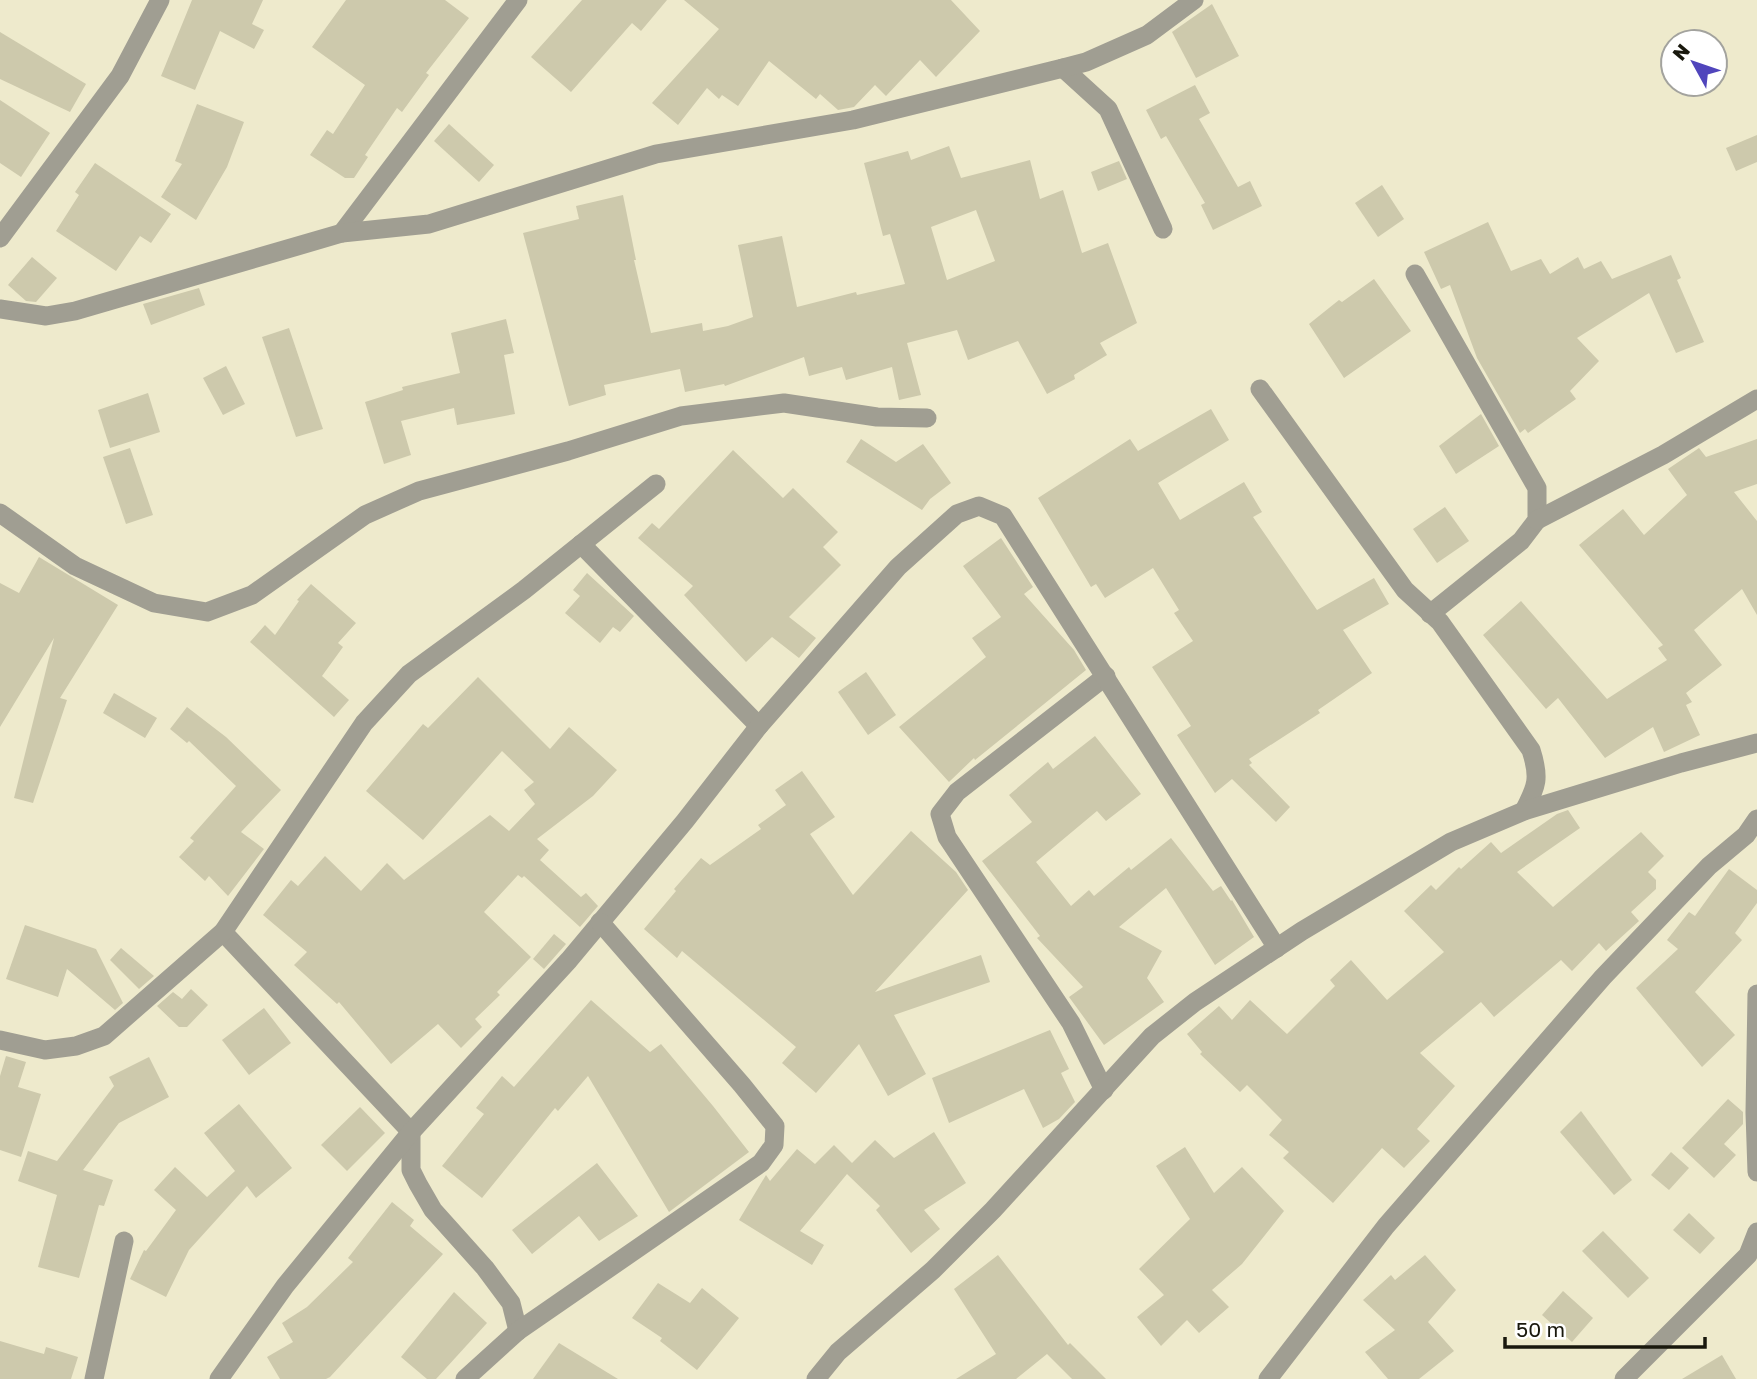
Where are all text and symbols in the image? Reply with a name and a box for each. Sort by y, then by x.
north arrow [1659,28,1729,98]
text: N [1667,39,1694,65]
scale bar [1505,1306,1704,1350]
text: 50 m [1516,1316,1565,1342]

